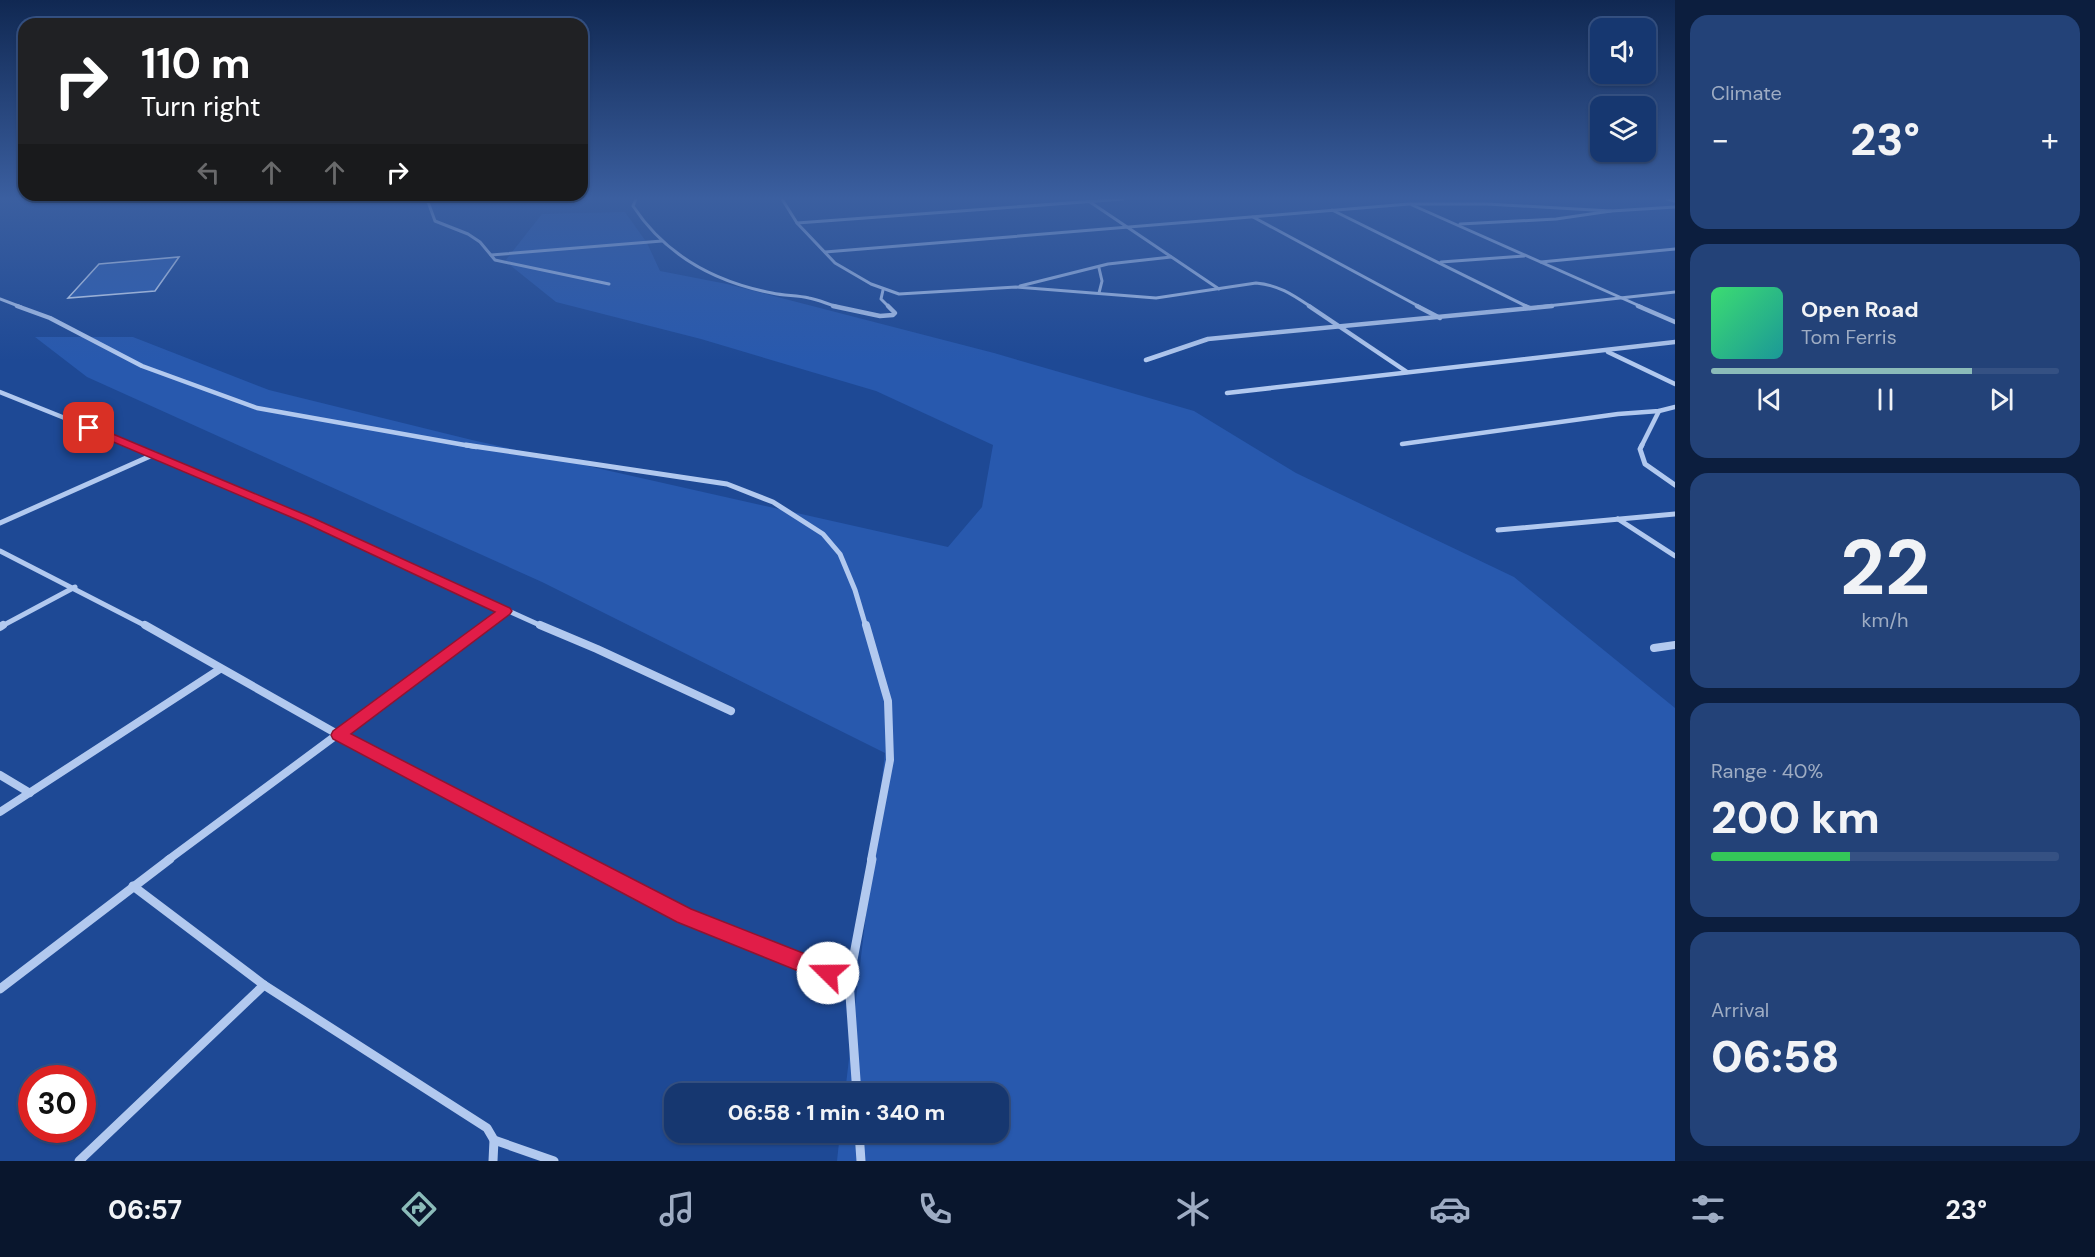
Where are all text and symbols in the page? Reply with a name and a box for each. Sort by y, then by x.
map controls [1590,18,1656,162]
button: sound [1590,18,1656,84]
text: 110 m [141,36,251,91]
icon: right [42,42,120,120]
text: Climate [1711,80,1782,106]
text: Turn right [141,89,261,124]
button: layers [1590,96,1656,162]
text: 23° [1850,110,1920,169]
text: − [1711,118,1729,161]
text: + [2041,118,2059,161]
icon: left [192,156,225,189]
icon: ahead [255,156,288,189]
icon: ahead [318,156,351,189]
icon: right [381,156,414,189]
text: Open Road [1801,295,1919,324]
text: Tom Ferris [1801,324,1897,350]
icon: previous [1753,383,1786,416]
icon: pause [1869,383,1902,416]
icon: next [1985,383,2018,416]
pin [63,402,114,453]
icon: arrive [72,411,105,444]
text: 22 [1840,517,1930,618]
text: km/h [1861,607,1909,633]
text: Range · 40% [1711,758,1823,784]
text: 200 km [1711,788,1880,847]
position arrow [796,941,860,1005]
text: Arrival [1711,997,1769,1023]
text: 06:58 [1711,1027,1840,1086]
speed limit sign: 30 [18,1065,96,1143]
text: 06:58 · 1 min · 340 m [728,1098,945,1127]
icon: directions [398,1188,440,1230]
icon: music [656,1188,698,1230]
icon: phone [914,1188,956,1230]
icon: climate [1172,1188,1214,1230]
icon: car [1429,1188,1471,1230]
icon: filters [1687,1188,1729,1230]
text: 06:57 [108,1192,182,1227]
text: 23° [1945,1192,1987,1227]

